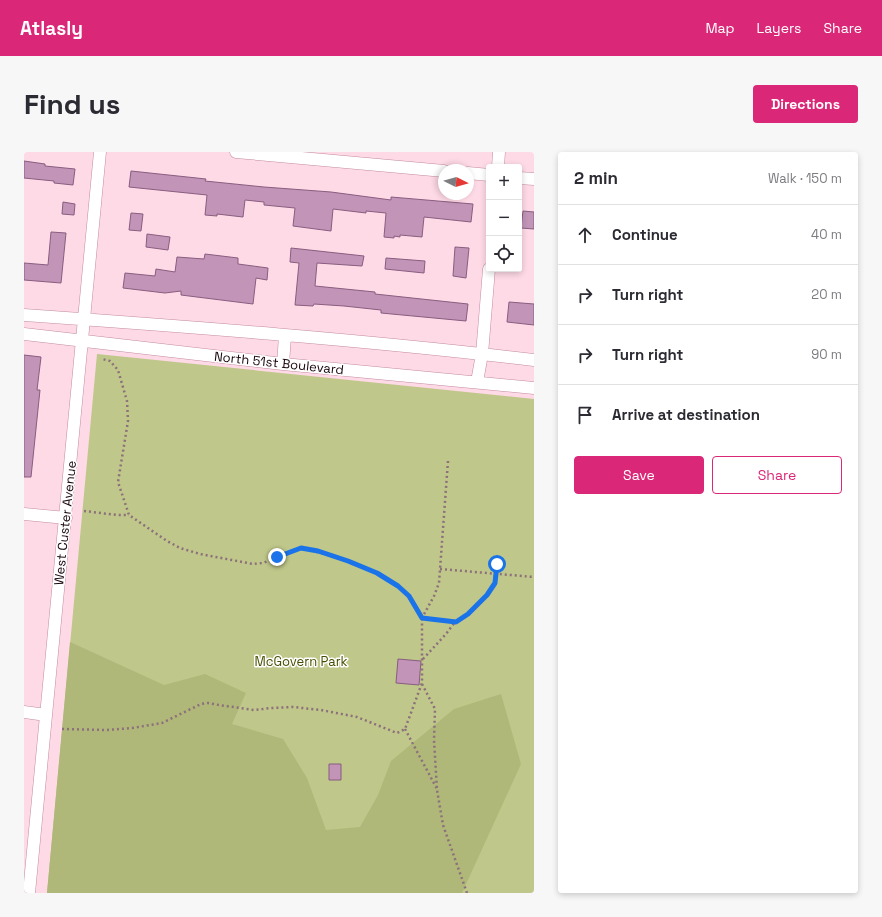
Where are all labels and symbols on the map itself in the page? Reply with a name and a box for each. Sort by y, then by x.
north arrow [438,164,474,200]
street label: North 51st Boulevard [213,348,345,378]
street label: West Custer Avenue [50,460,80,586]
route end [268,548,286,566]
route start [488,555,506,573]
park label: McGovern Park [254,653,348,670]

